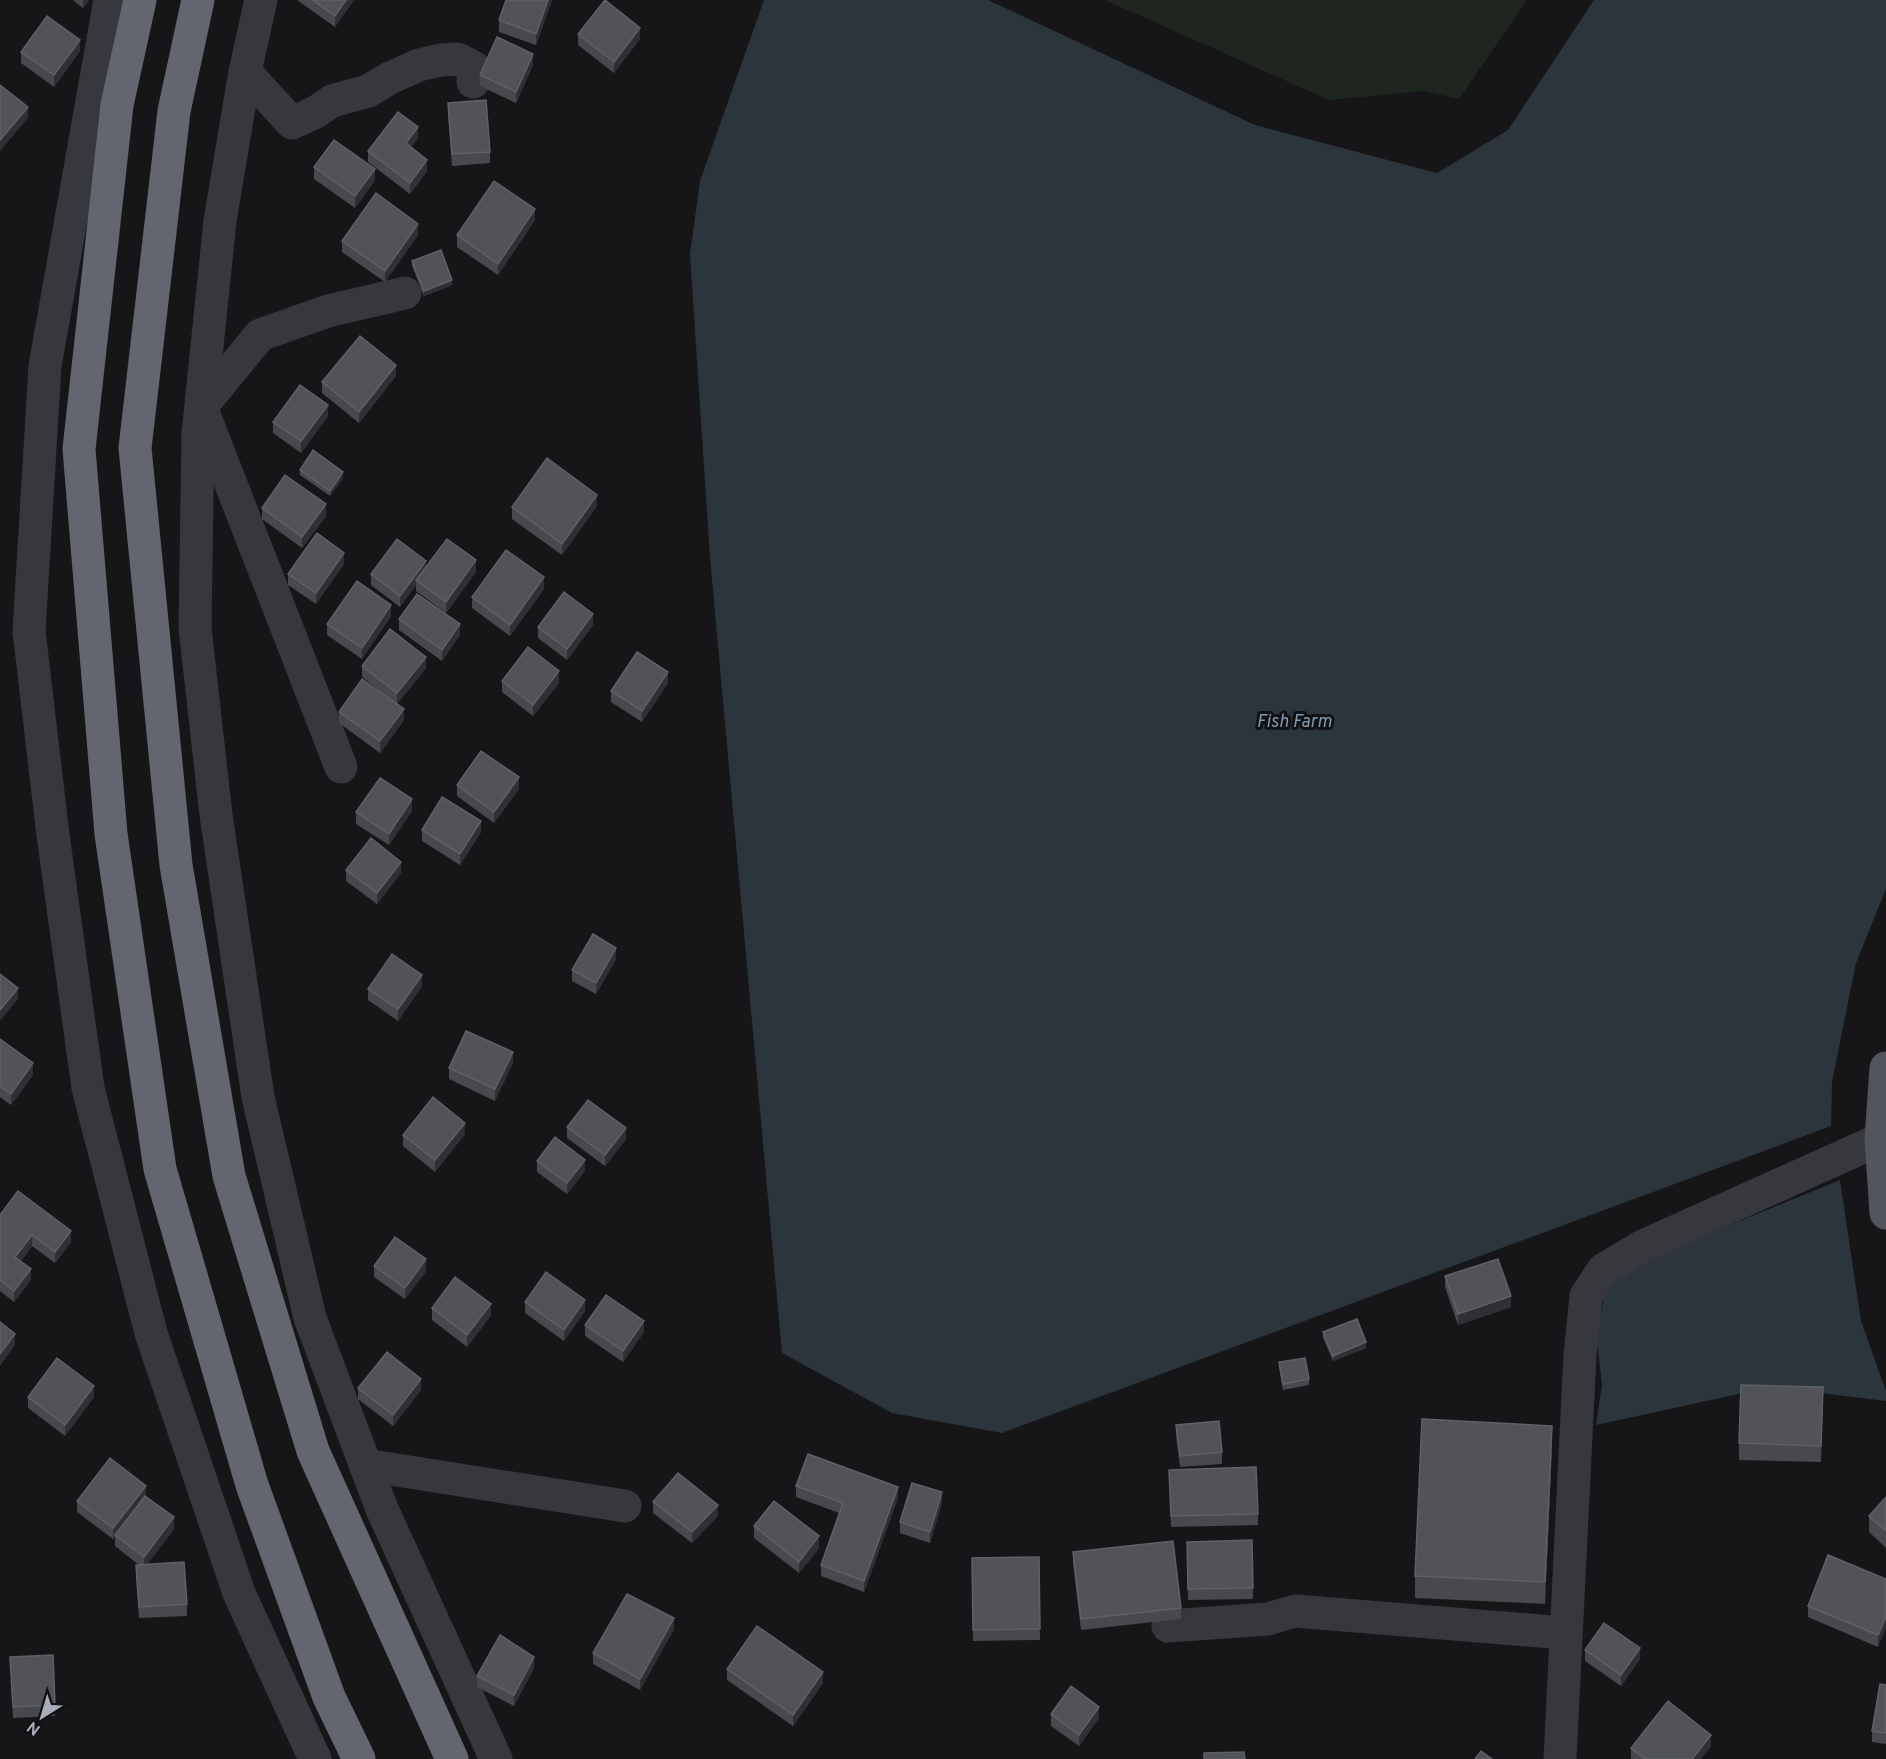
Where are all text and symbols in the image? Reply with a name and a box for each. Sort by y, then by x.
water label: Fish Farm [1256,711,1332,734]
north arrow [12,1687,72,1747]
text: N [24,1716,45,1739]

